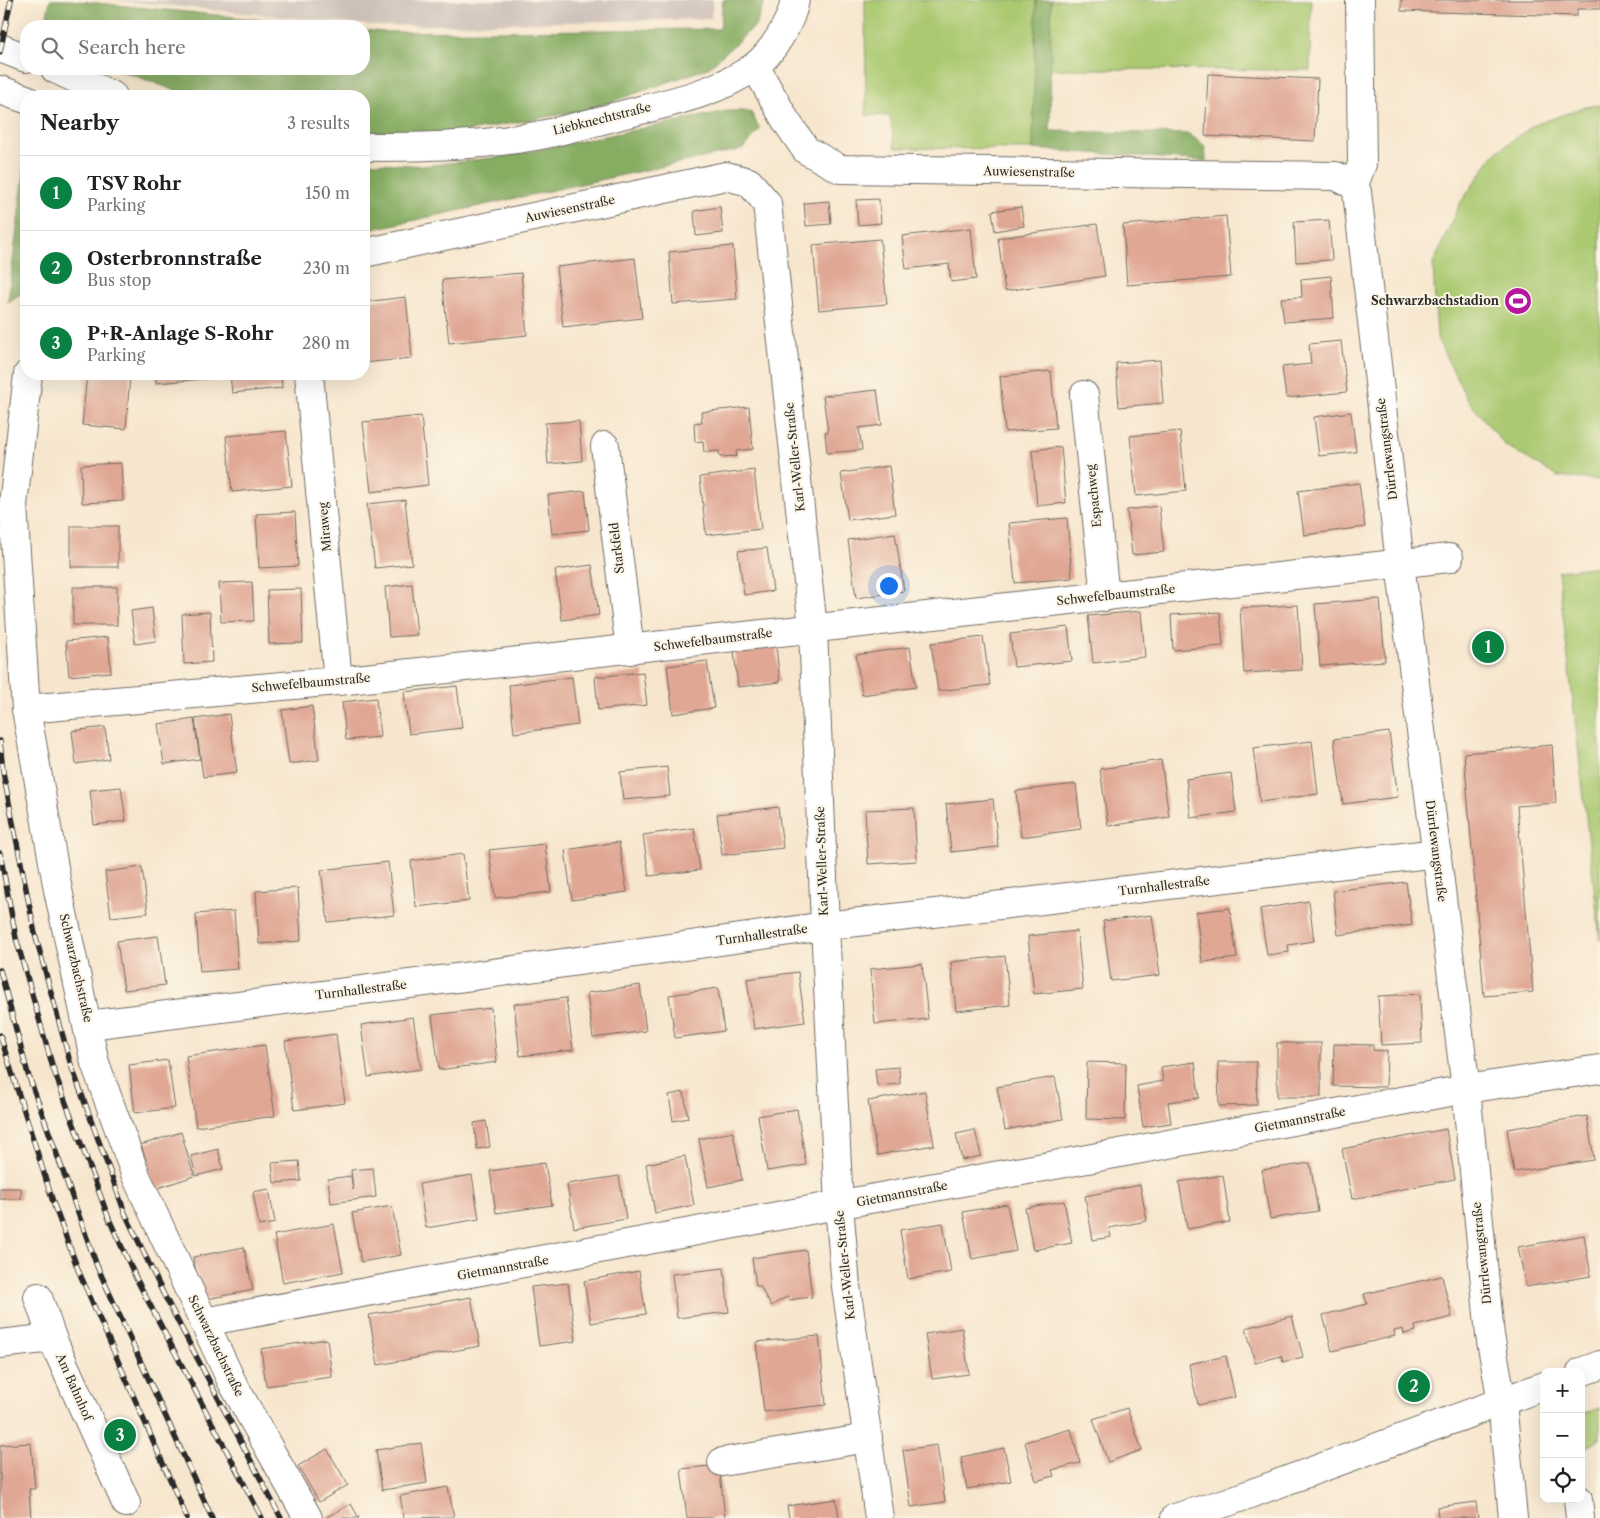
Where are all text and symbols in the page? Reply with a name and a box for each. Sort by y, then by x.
search box [20,20,370,75]
icon: search [38,34,66,62]
text: Search here [78,36,186,59]
street label: Liebknechtstraße [551,99,653,138]
text: Nearby [40,110,119,135]
text: 3 results [287,113,350,133]
street label: Auwiesenstraße [982,163,1075,180]
text: TSV Rohr [87,172,181,195]
text: 1 [52,183,60,203]
text: 150 m [305,183,350,203]
street label: Auwiesenstraße [523,192,616,226]
text: Parking [87,195,145,215]
text: Osterbronnstraße [87,247,262,270]
text: 2 [51,258,61,278]
text: 230 m [303,258,350,278]
text: Bus stop [87,270,151,290]
sports icon: Schwarzbachstadion [1503,286,1533,316]
place label: Schwarzbachstadion [1371,293,1500,308]
text: P+R-Anlage S-Rohr [87,322,274,345]
text: 3 [51,333,61,353]
text: 280 m [302,333,350,353]
text: Parking [87,345,145,365]
street label: Dürrlewangstraße [1373,397,1400,501]
street label: Karl-Weller-Straße [781,401,808,512]
street label: Espachweg [1083,463,1104,528]
street label: Miraweg [315,501,334,552]
street label: Starkfeld [606,521,627,575]
your location [876,573,902,599]
street label: Schwefelbaumstraße [1056,581,1176,608]
street label: Schwefelbaumstraße [653,625,773,654]
pin: 1 [1472,628,1504,666]
street label: Schwefelbaumstraße [251,670,371,695]
street label: Dürrlewangstraße [1423,799,1450,903]
street label: Karl-Weller-Straße [812,806,831,916]
street label: Turnhallestraße [1117,872,1211,899]
street label: Schwarzbachstraße [57,912,96,1024]
street label: Turnhallestraße [715,921,809,948]
street label: Turnhallestraße [314,976,408,1003]
street label: Gietmannstraße [1253,1103,1347,1136]
street label: Gietmannstraße [855,1177,949,1210]
street label: Dürrlewangstraße [1469,1201,1494,1305]
street label: Karl-Weller-Straße [831,1209,858,1320]
street label: Gietmannstraße [456,1252,550,1283]
street label: Schwarzbachstraße [185,1293,248,1399]
street label: Am Bahnhof [53,1350,97,1424]
pin: 2 [1398,1367,1430,1405]
map controls [1540,1368,1585,1503]
button: + [1540,1368,1585,1413]
button: − [1540,1413,1585,1458]
pin: 3 [104,1416,136,1454]
button: locate [1540,1458,1585,1503]

